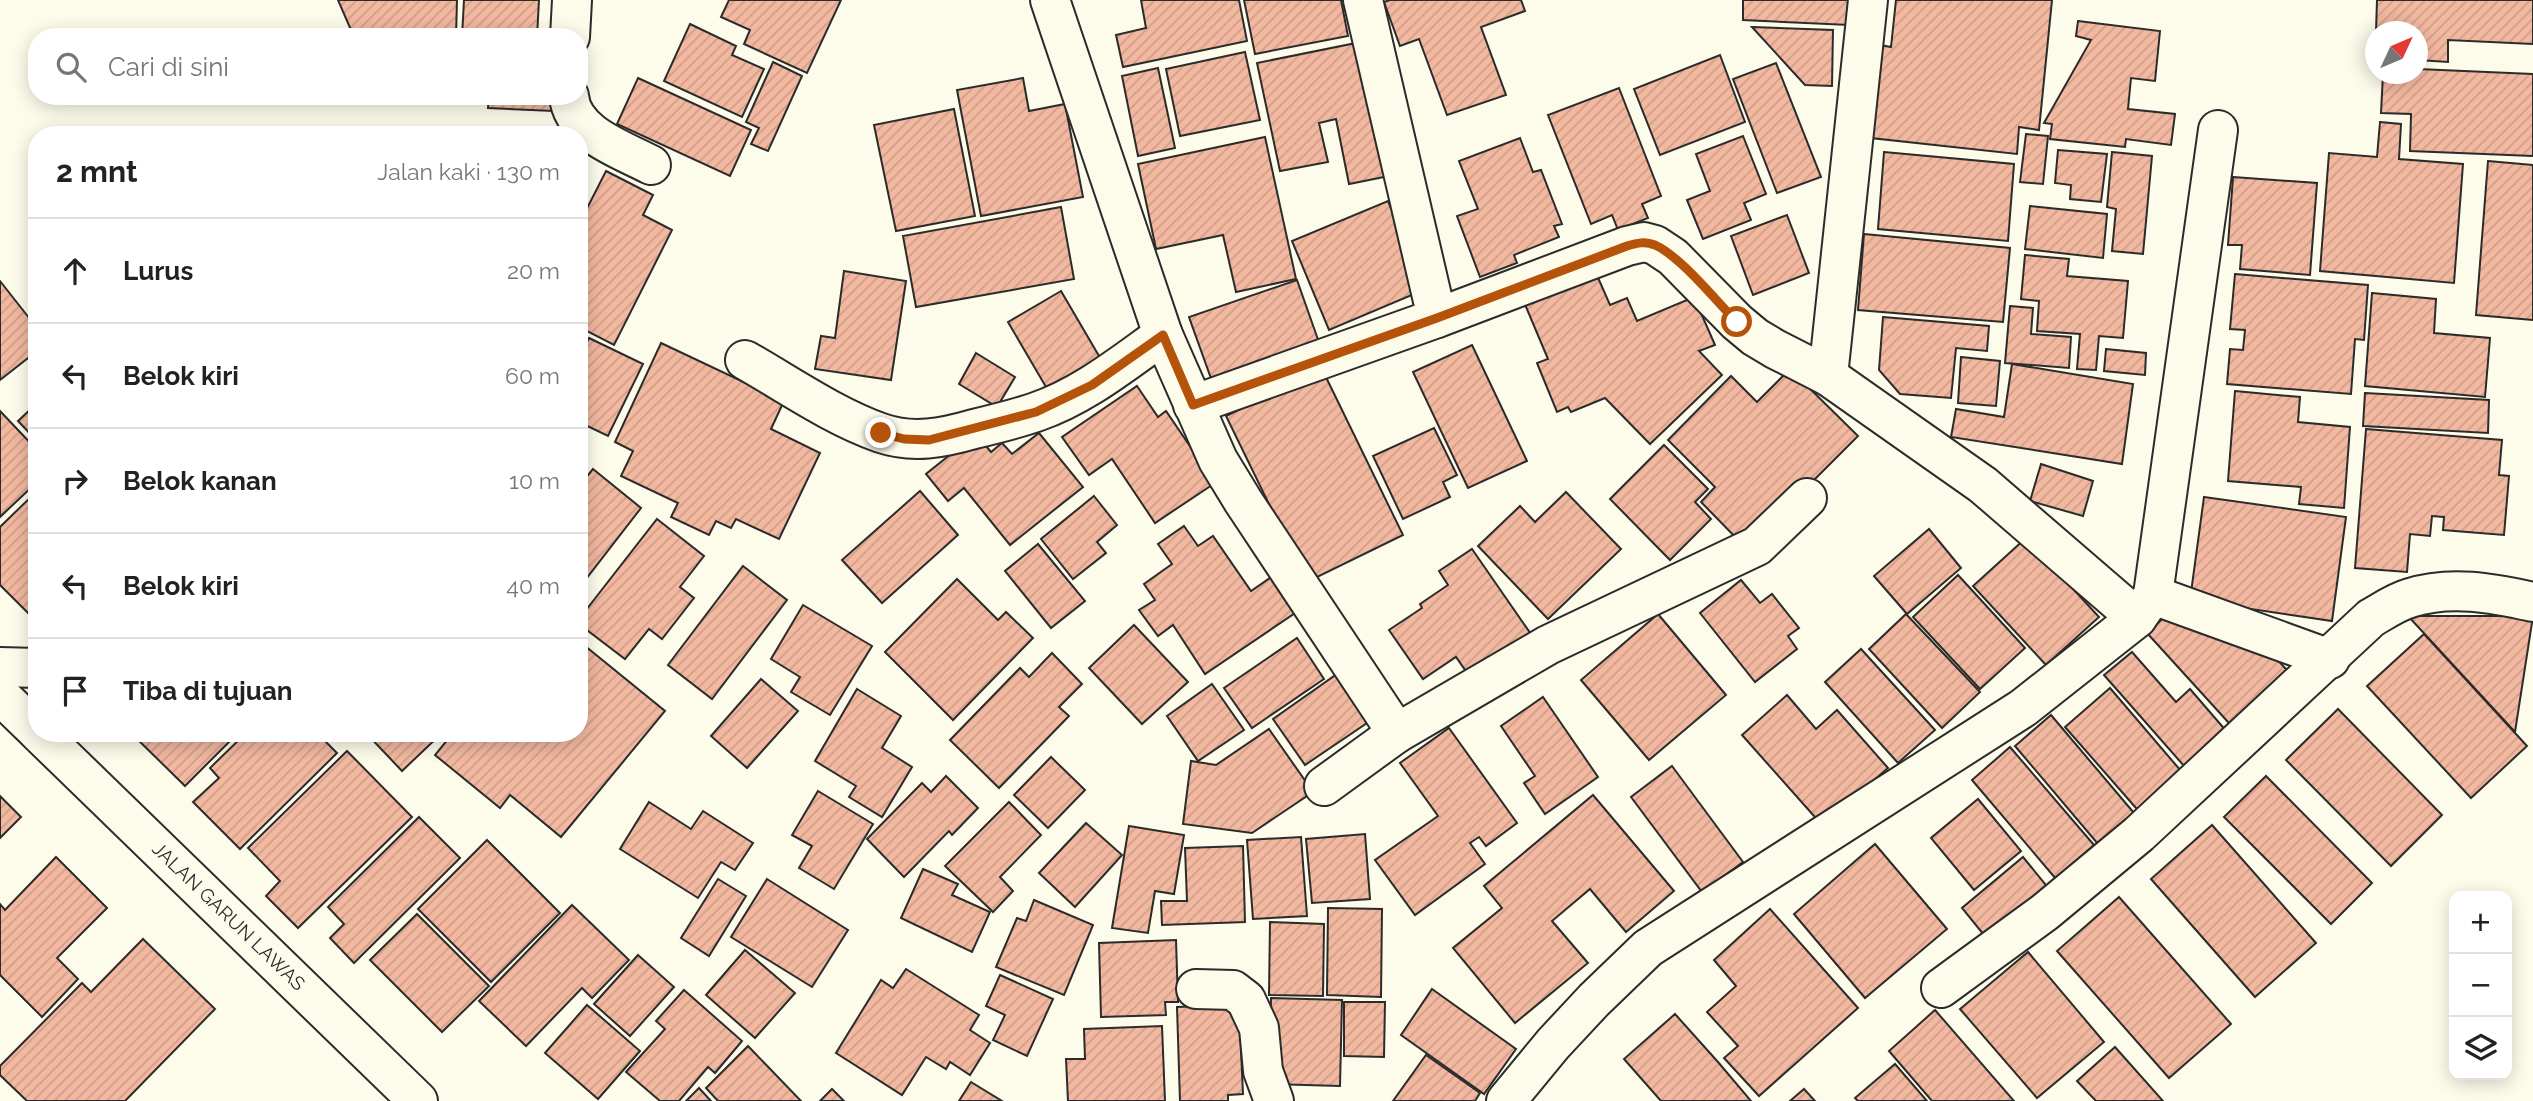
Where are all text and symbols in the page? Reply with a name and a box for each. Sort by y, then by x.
north arrow [2365,21,2428,84]
search box [28,28,588,105]
icon: search [52,48,90,86]
text: Cari di sini [108,52,229,82]
text: 2 mnt [56,154,138,189]
text: Jalan kaki · 130 m [377,158,560,185]
icon: ahead [56,252,94,290]
text: Lurus [123,256,193,286]
text: 20 m [507,257,560,284]
route start [1721,306,1752,337]
icon: left [56,357,94,395]
text: Belok kiri [123,361,239,391]
text: 60 m [505,362,560,389]
route end [865,417,896,448]
icon: right [56,462,94,500]
text: Belok kanan [123,466,277,496]
text: 10 m [509,467,560,494]
icon: left [56,567,94,605]
text: Belok kiri [123,571,239,601]
text: 40 m [506,572,560,599]
icon: arrive [56,672,94,710]
text: Tiba di tujuan [123,676,293,706]
street label: JALAN GARUN LAWAS [148,837,310,995]
map controls [2449,891,2512,1080]
button: + [2449,891,2512,954]
button: − [2449,954,2512,1017]
button: layers [2449,1017,2512,1080]

